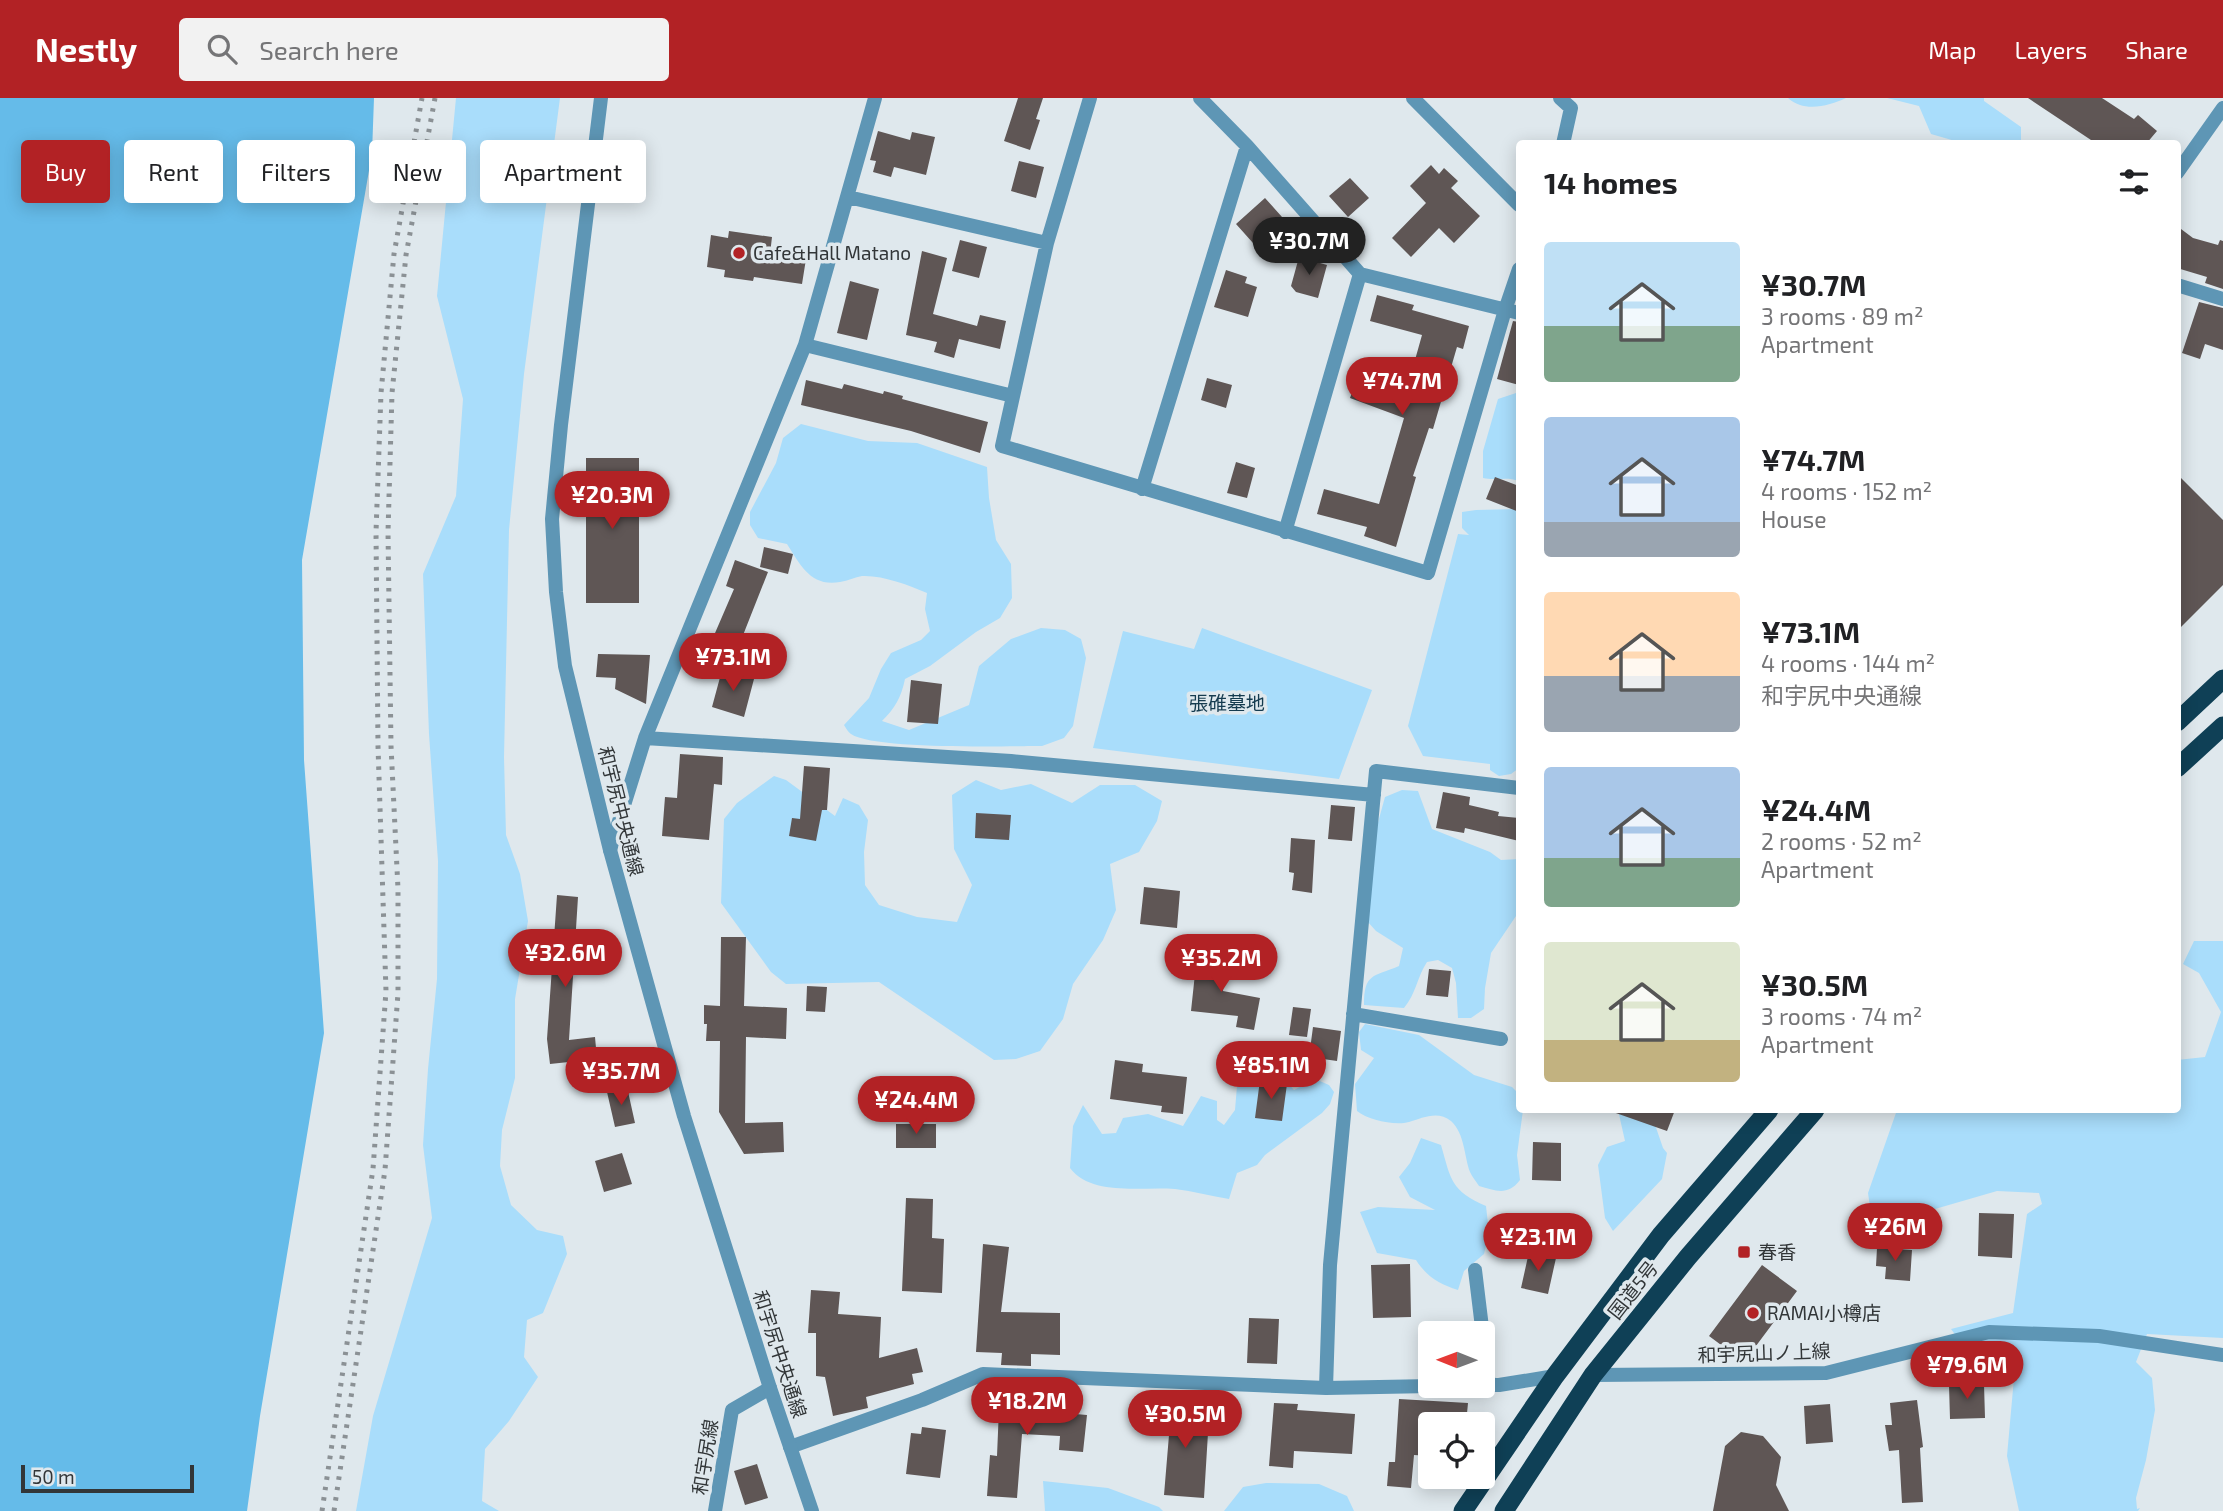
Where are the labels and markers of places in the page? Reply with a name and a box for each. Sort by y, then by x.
pin: ¥30.7M [1252,218,1366,277]
place label: Cafe&Hall Matano [753,241,911,264]
marker: Cafe&Hall Matano [731,245,747,261]
pin: ¥74.7M [1345,358,1459,417]
pin: ¥20.3M [555,472,669,531]
pin: ¥73.1M [676,634,790,693]
pin: ¥32.6M [508,930,622,989]
pin: ¥35.2M [1164,934,1278,994]
pin: ¥85.1M [1214,1042,1328,1101]
pin: ¥35.7M [564,1048,678,1107]
pin: ¥24.4M [859,1076,973,1136]
pin: ¥26M [1854,1204,1936,1263]
pin: ¥23.1M [1481,1214,1595,1273]
place label: 春香 [1758,1240,1796,1263]
marker: 春香 [1736,1244,1752,1260]
place label: RAMAI小樽店 [1767,1301,1881,1324]
marker: RAMAI小樽店 [1745,1305,1761,1321]
pin: ¥79.6M [1910,1342,2024,1401]
pin: ¥18.2M [970,1378,1084,1437]
pin: ¥30.5M [1128,1390,1242,1450]

